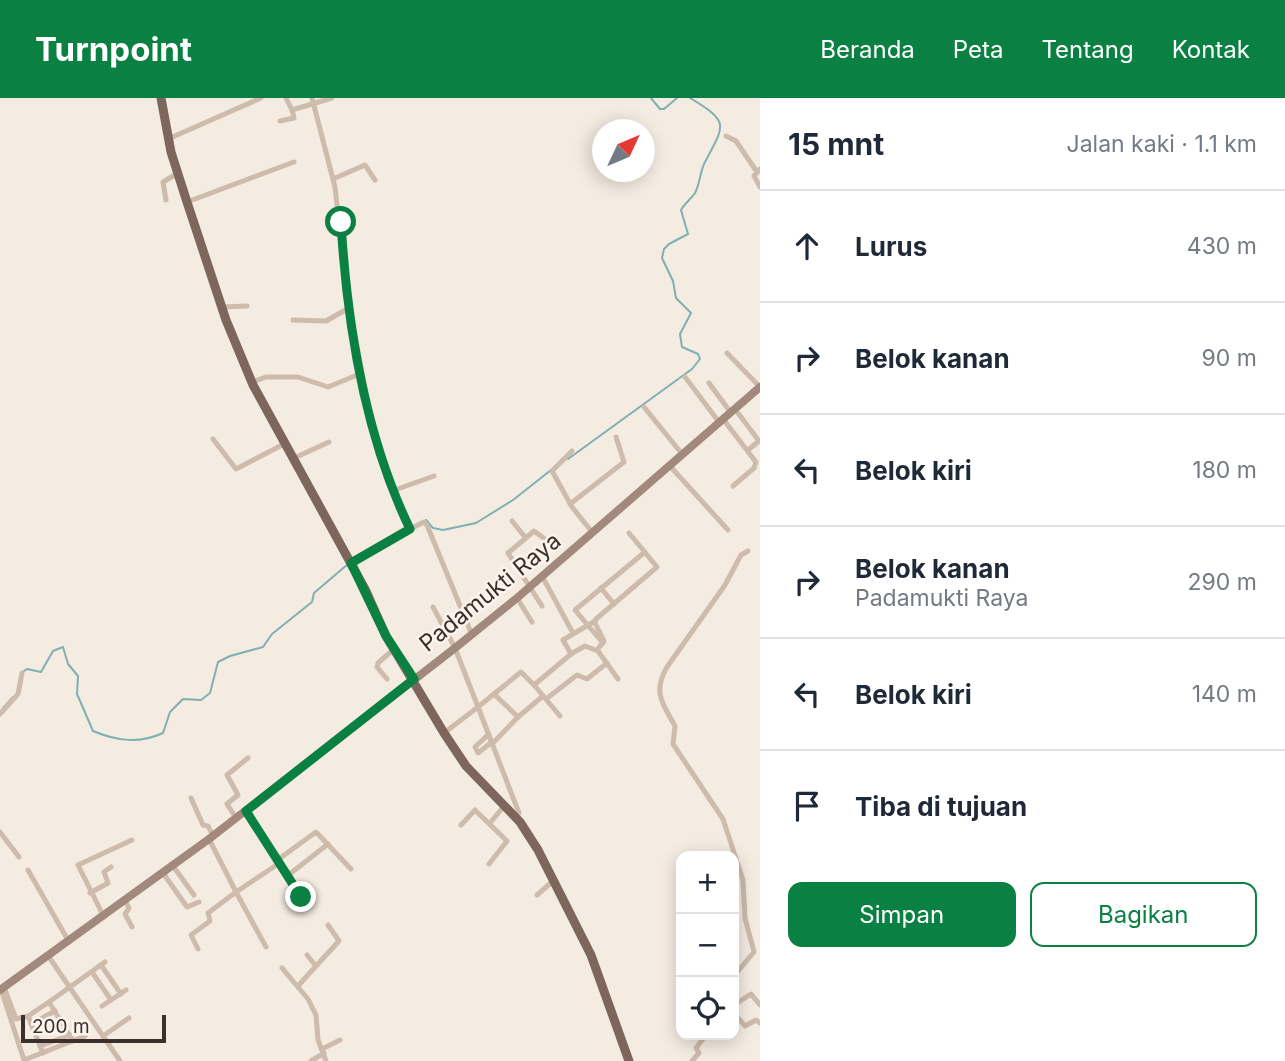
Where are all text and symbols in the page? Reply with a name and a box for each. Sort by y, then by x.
text: Turnpoint [35,29,192,69]
text: Beranda [820,35,915,64]
text: Peta [953,35,1003,64]
text: Tentang [1041,35,1134,64]
text: Kontak [1172,35,1250,64]
north arrow [592,119,655,182]
text: 15 mnt [788,126,884,162]
text: Jalan kaki · 1.1 km [1067,130,1257,158]
route start [325,206,356,237]
icon: ahead [788,227,826,265]
text: Lurus [855,231,927,262]
text: 430 m [1187,232,1257,260]
icon: right [788,339,826,377]
text: Belok kanan [855,343,1010,374]
text: 90 m [1202,344,1257,372]
icon: left [788,451,826,489]
text: Belok kiri [855,455,972,486]
text: 180 m [1192,456,1257,484]
street label: Padamukti Raya [414,527,566,657]
text: Belok kanan [855,553,1010,584]
icon: right [788,563,826,601]
text: 290 m [1188,568,1257,596]
text: Padamukti Raya [855,584,1029,612]
icon: left [788,675,826,713]
text: Belok kiri [855,679,972,710]
text: 140 m [1192,680,1257,708]
icon: arrive [788,787,826,825]
text: Tiba di tujuan [855,791,1027,822]
map controls [676,851,739,1040]
button: + [676,851,739,914]
route end [285,881,316,912]
button: Simpan [788,882,1016,947]
button: Bagikan [1030,882,1257,947]
button: − [676,914,739,977]
button: locate [676,977,739,1040]
scale bar [21,1012,166,1044]
text: 200 m [32,1015,90,1038]

